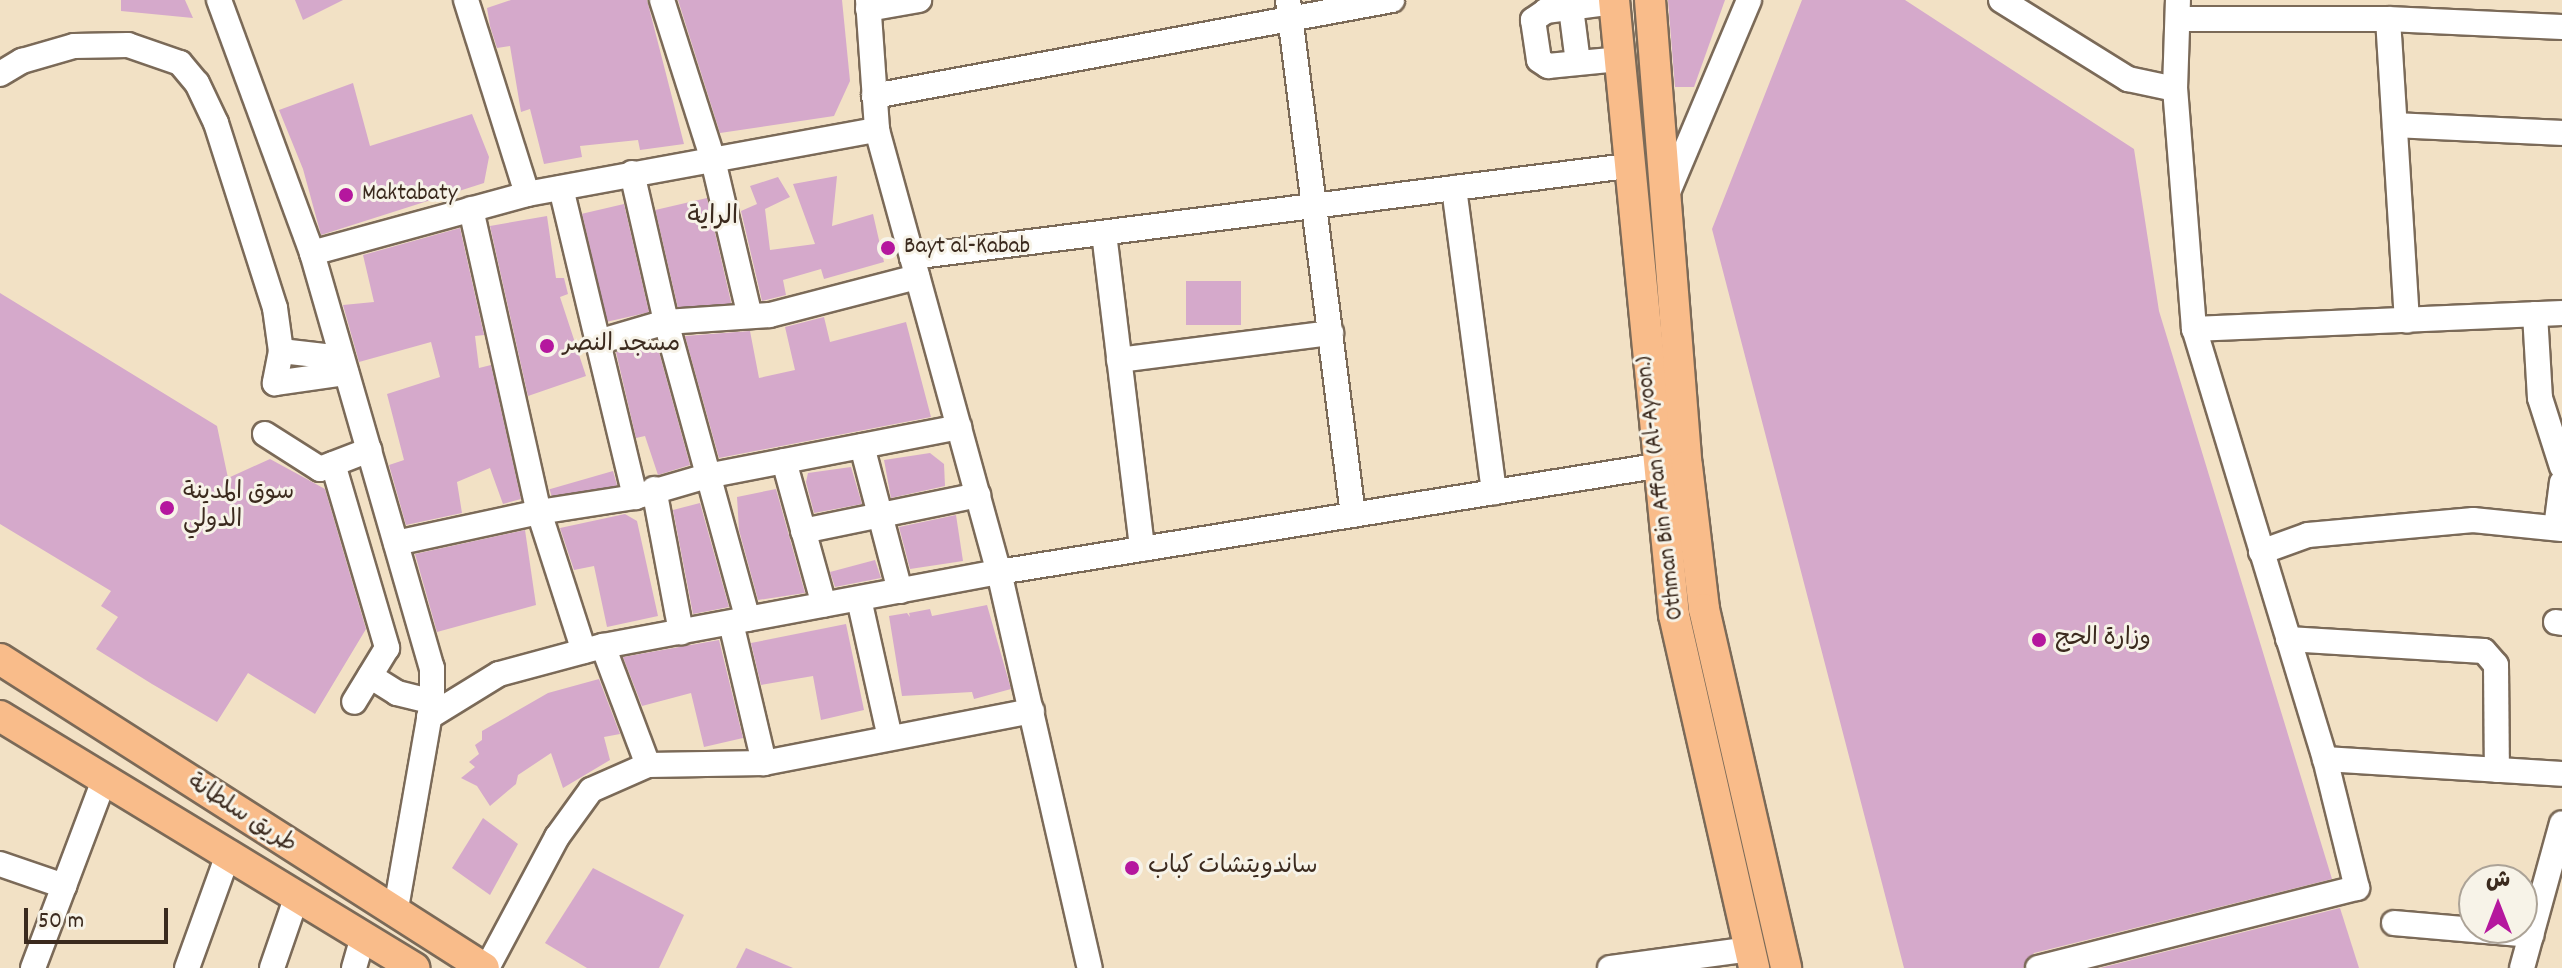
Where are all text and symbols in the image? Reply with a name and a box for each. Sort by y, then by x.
place label: Maktabaty [362,181,457,209]
marker: Maktabaty [337,186,355,204]
district label: الراية [688,202,738,234]
place label: Bayt al-Kabab [904,234,1030,262]
marker: Bayt al-Kabab [879,239,897,257]
place label: مسجد النصر [563,332,680,360]
marker: مسجد النصر [538,337,556,355]
street label: Othman Bin Affan (Al-Ayoon.) [1631,354,1691,622]
place label: سوق المدينة الدولي [183,480,294,536]
marker: سوق المدينة الدولي [158,499,176,517]
place label: وزارة الحج [2055,626,2151,654]
marker: وزارة الحج [2030,631,2048,649]
street label: طريق سلطانة [181,769,301,861]
place label: ساندويتشات كباب [1148,854,1318,882]
marker: ساندويتشات كباب [1123,859,1141,877]
north arrow [2458,864,2538,944]
text: ش [2486,866,2510,897]
scale bar [28,892,172,942]
text: 50 m [38,905,84,939]

